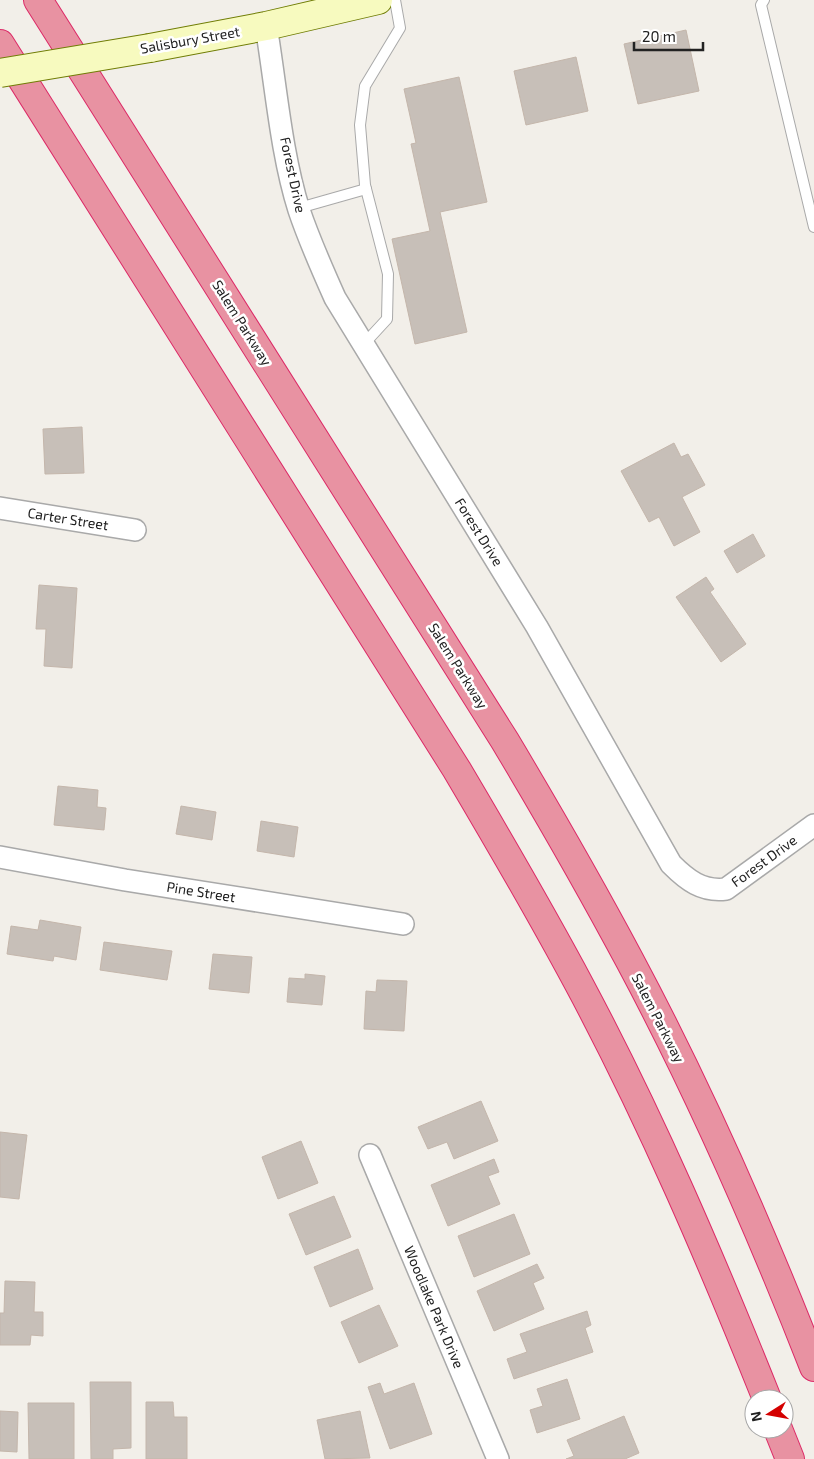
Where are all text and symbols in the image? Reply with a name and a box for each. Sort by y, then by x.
scale bar [634,20,703,52]
street label: Salisbury Street [139,22,241,57]
text: 20 m [642,27,676,45]
street label: Forest Drive [277,135,310,214]
street label: Salem Parkway [209,277,276,369]
street label: Forest Drive [452,495,507,569]
street label: Carter Street [27,504,110,533]
street label: Salem Parkway [425,620,492,712]
street label: Forest Drive [728,831,800,890]
street label: Pine Street [165,878,237,905]
street label: Salem Parkway [629,970,688,1066]
street label: Woodlake Park Drive [401,1243,468,1371]
north arrow [744,1389,794,1439]
text: N [746,1410,765,1423]

